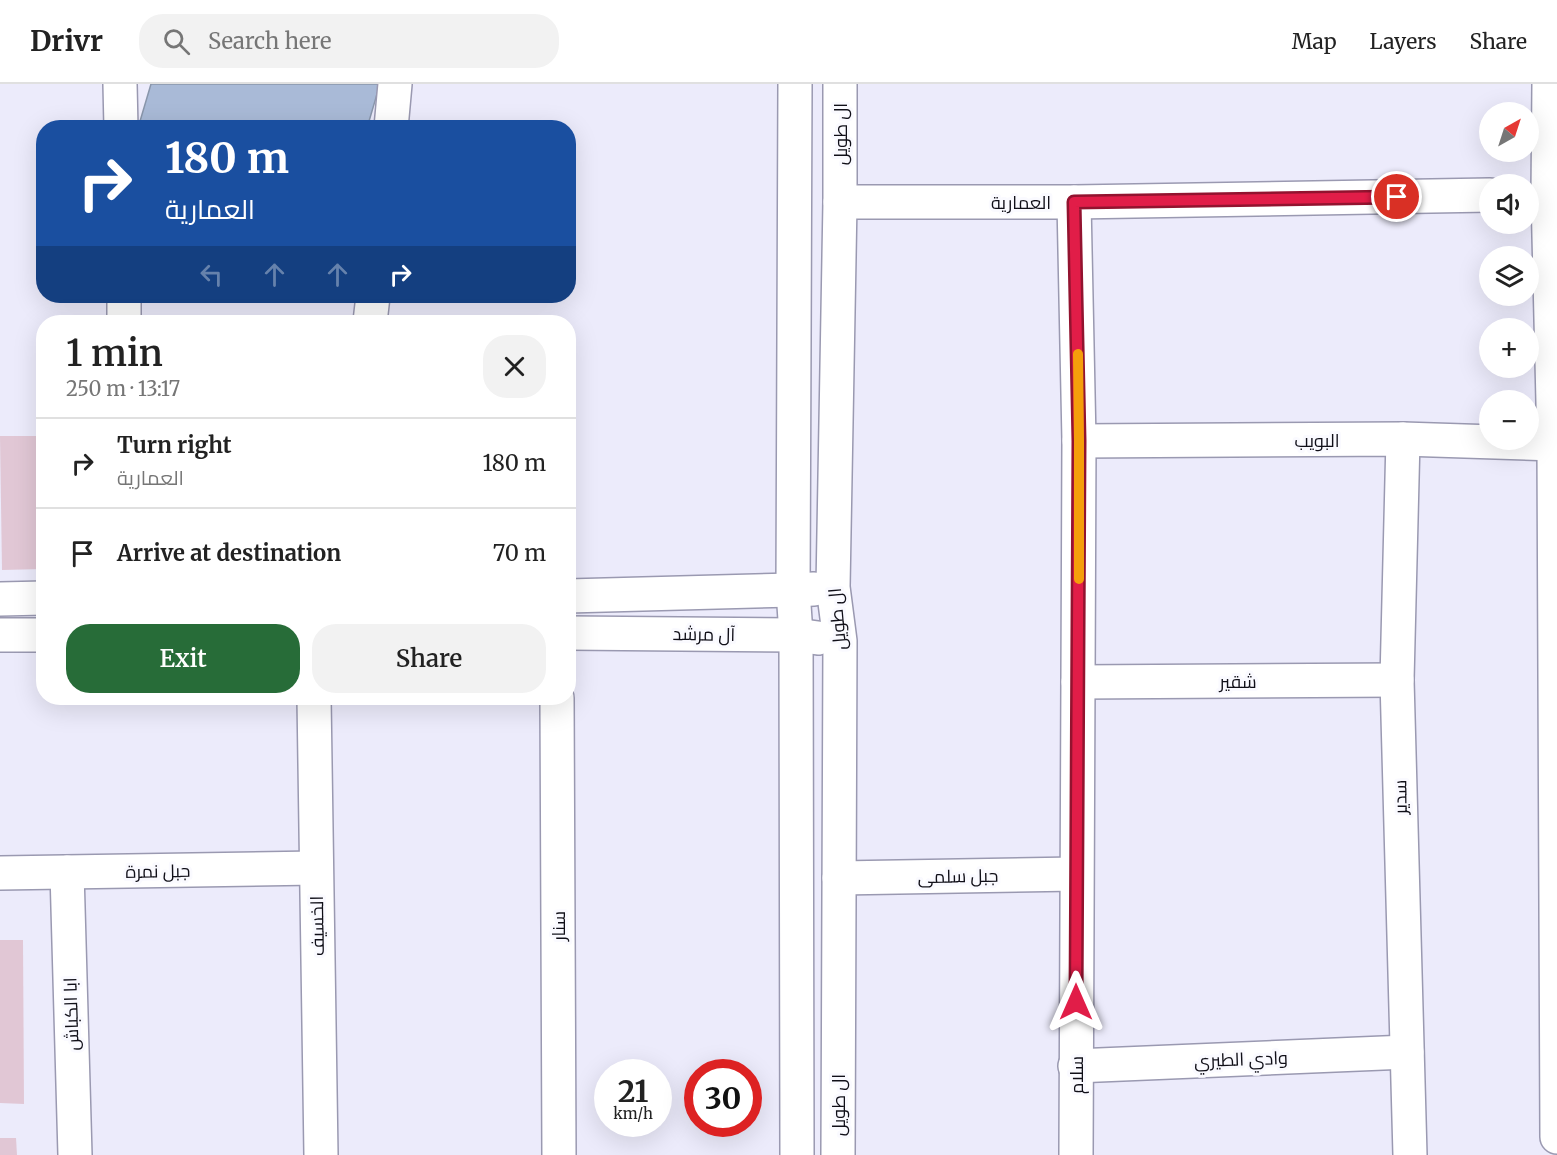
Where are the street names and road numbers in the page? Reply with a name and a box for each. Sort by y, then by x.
street label: ال طويل [829,103,852,165]
street label: العمارية [991,191,1051,214]
street label: البويب [1295,429,1340,452]
street label: ال طويل [823,587,851,651]
street label: آل مرشد [673,622,736,646]
street label: شقير [1218,670,1257,693]
street label: سدير [1388,779,1412,816]
street label: جبل نمرة [125,859,191,883]
street label: جبل سلمى [918,864,998,888]
street label: الخسيف [305,896,329,956]
street label: سنار [547,911,570,942]
street label: ابا الكباش [58,977,84,1051]
street label: وادي الطيري [1194,1046,1288,1075]
street label: سلام [1065,1056,1089,1094]
street label: ال طويل [827,1074,850,1136]

